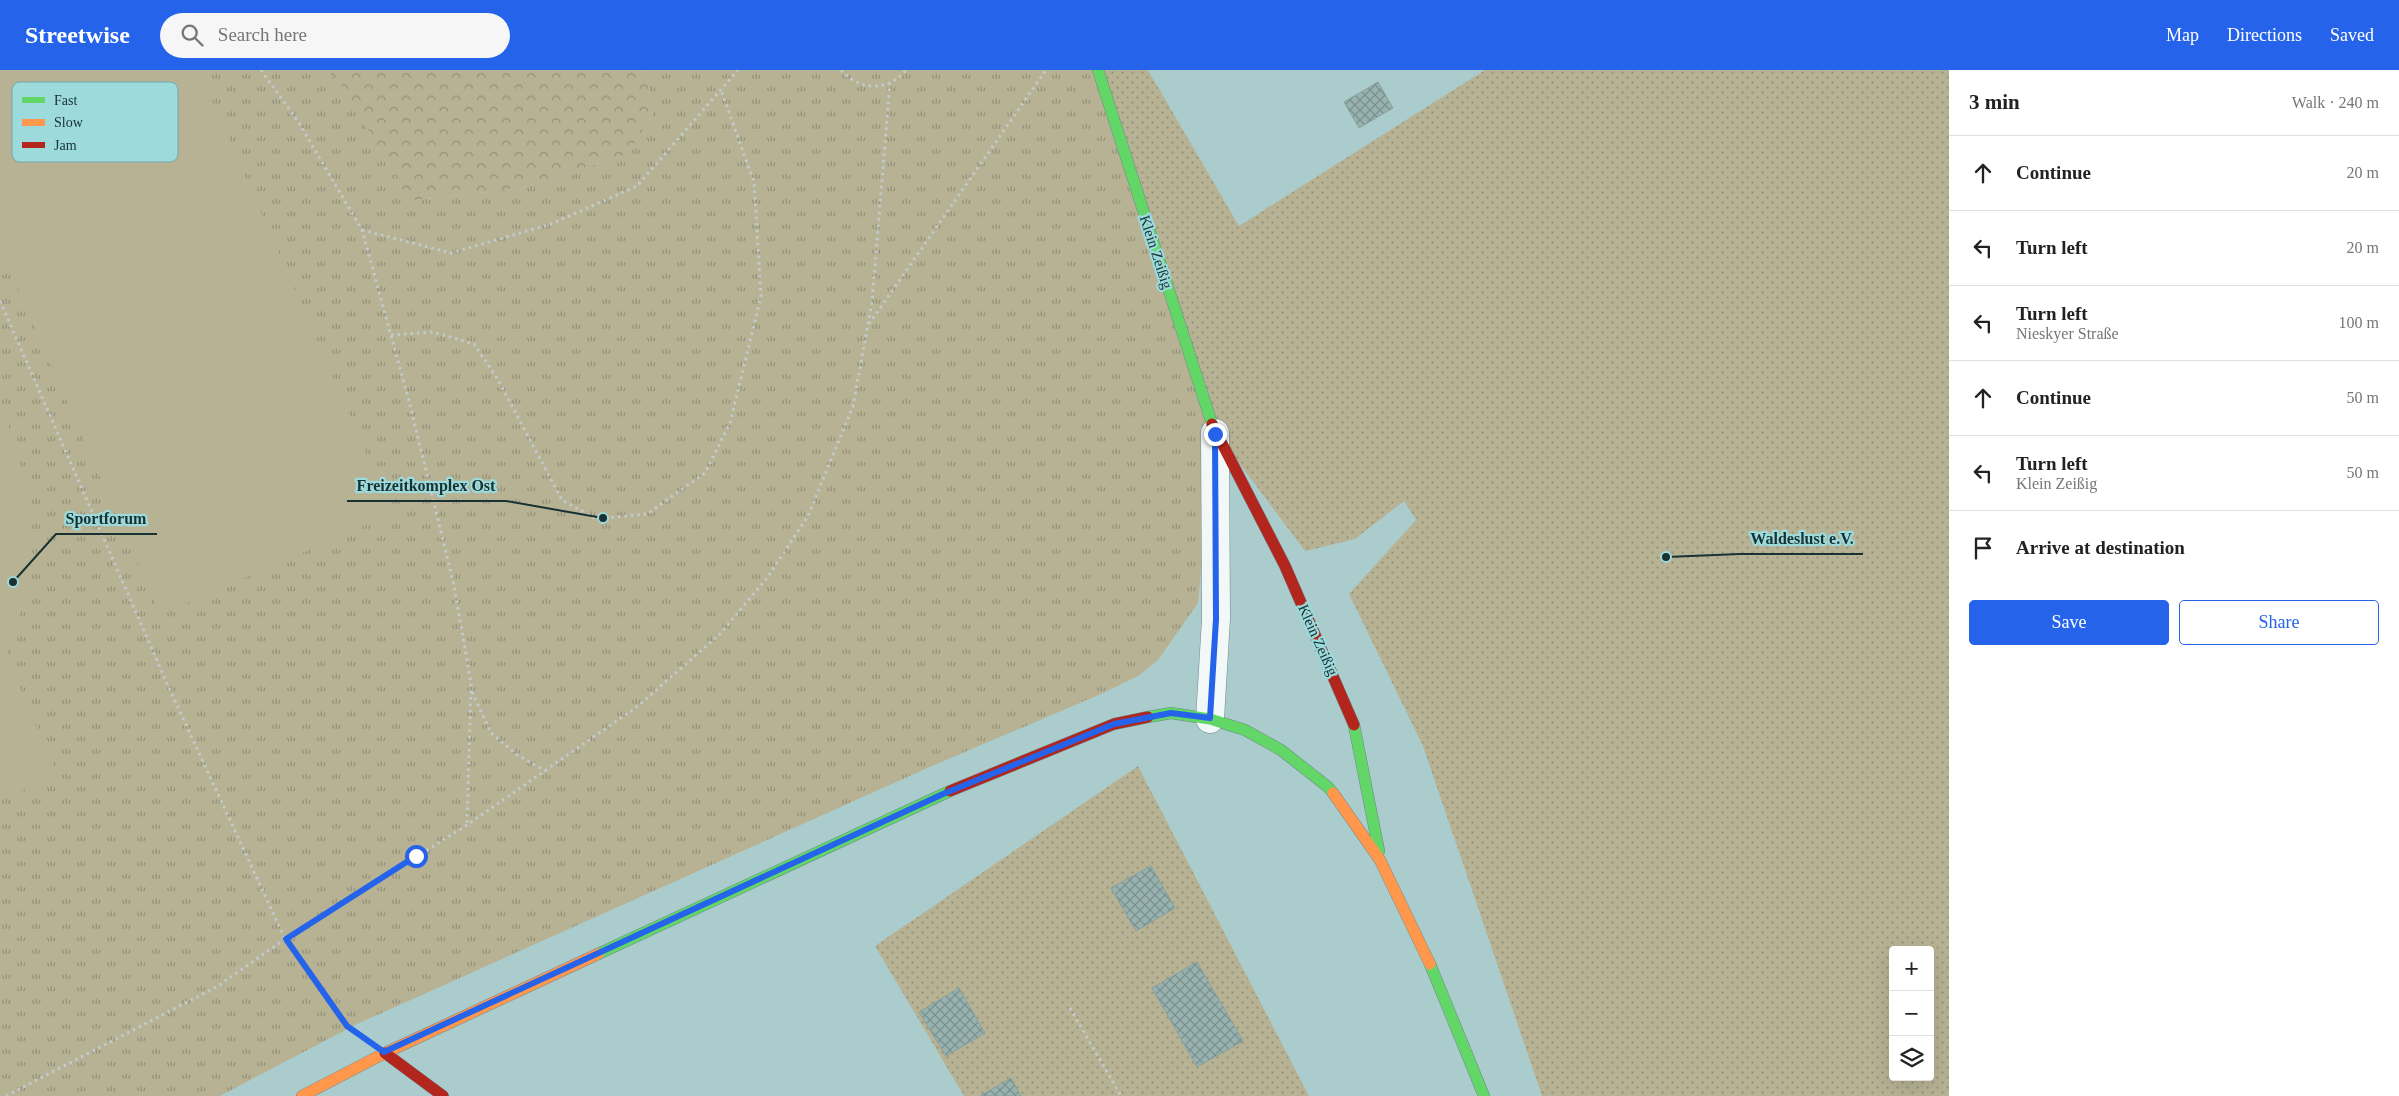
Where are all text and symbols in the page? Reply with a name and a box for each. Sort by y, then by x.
search box [160,13,510,58]
icon: search [178,21,206,49]
text: Streetwise [25,22,130,48]
text: Search here [218,24,307,45]
text: Map [2166,25,2199,45]
text: Directions [2227,25,2302,45]
text: Saved [2330,25,2374,45]
legend [12,82,178,162]
text: 3 min [1969,90,2020,114]
text: Fast [54,93,77,108]
text: Walk · 240 m [2292,94,2379,111]
text: Slow [54,115,84,130]
text: Jam [54,138,77,153]
icon: ahead [1969,159,1997,187]
text: Continue [2016,162,2091,183]
text: 20 m [2347,164,2379,181]
street label: Klein Zeißig [1137,213,1176,291]
icon: left [1969,234,1997,262]
text: Turn left [2016,237,2088,258]
text: 20 m [2347,239,2379,256]
text: Turn left [2016,303,2088,324]
icon: left [1969,309,1997,337]
text: 100 m [2339,314,2379,331]
text: Nieskyer Straße [2016,325,2119,342]
icon: ahead [1969,384,1997,412]
text: Continue [2016,387,2091,408]
text: 50 m [2347,389,2379,406]
route end [1204,423,1227,446]
text: Turn left [2016,453,2088,474]
icon: left [1969,459,1997,487]
text: 50 m [2347,464,2379,481]
callout: Freizeitkomplex Ost [347,470,506,501]
text: Klein Zeißig [2016,475,2097,492]
text: Freizeitkomplex Ost [357,477,496,495]
callout: Sportforum [56,503,157,534]
text: Sportforum [66,510,147,528]
callout: Waldeslust e.V. [1740,523,1863,554]
text: Waldeslust e.V. [1750,530,1854,547]
icon: arrive [1969,534,1997,562]
text: Arrive at destination [2016,537,2185,558]
button: Save [1969,600,2169,645]
button: Share [2179,600,2379,645]
street label: Klein Zeißig [1295,602,1341,679]
route start [405,845,428,868]
map controls [1889,946,1934,1081]
button: + [1889,946,1934,991]
button: − [1889,991,1934,1036]
button: layers [1889,1036,1934,1081]

